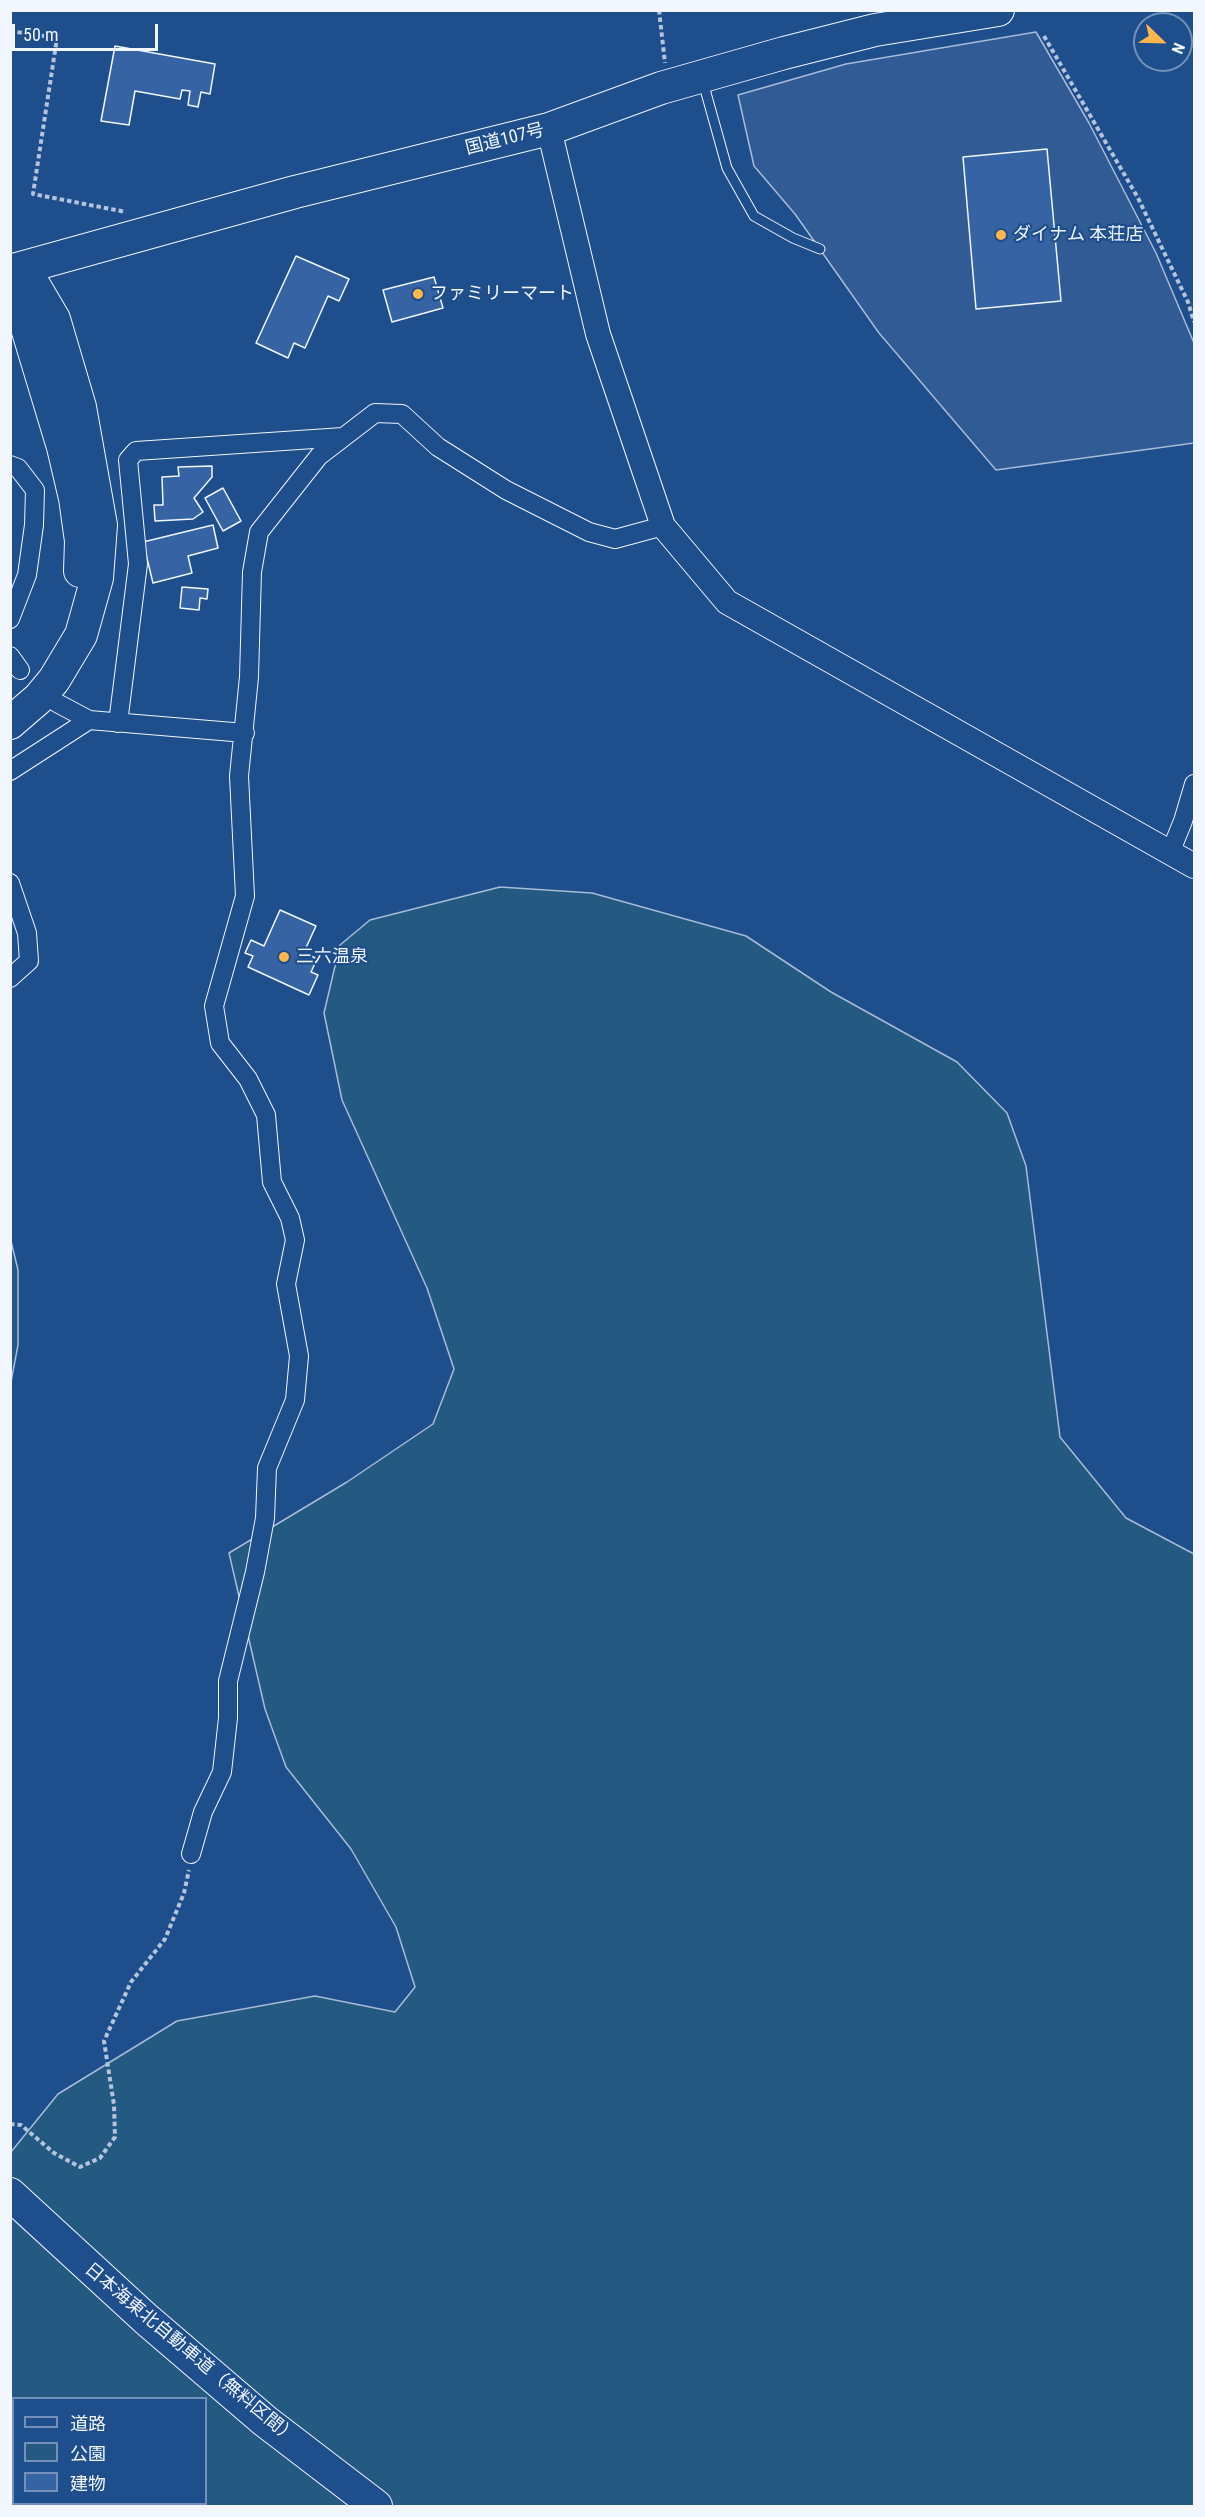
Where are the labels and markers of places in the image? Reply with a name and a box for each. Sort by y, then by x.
place label: ダイナム 本荘店 [1013,224,1143,246]
marker: ダイナム 本荘店 [994,228,1008,242]
place label: ファミリーマート [430,283,574,305]
marker: ファミリーマート [411,287,425,301]
place label: 三六温泉 [296,946,368,968]
marker: 三六温泉 [277,950,291,964]

